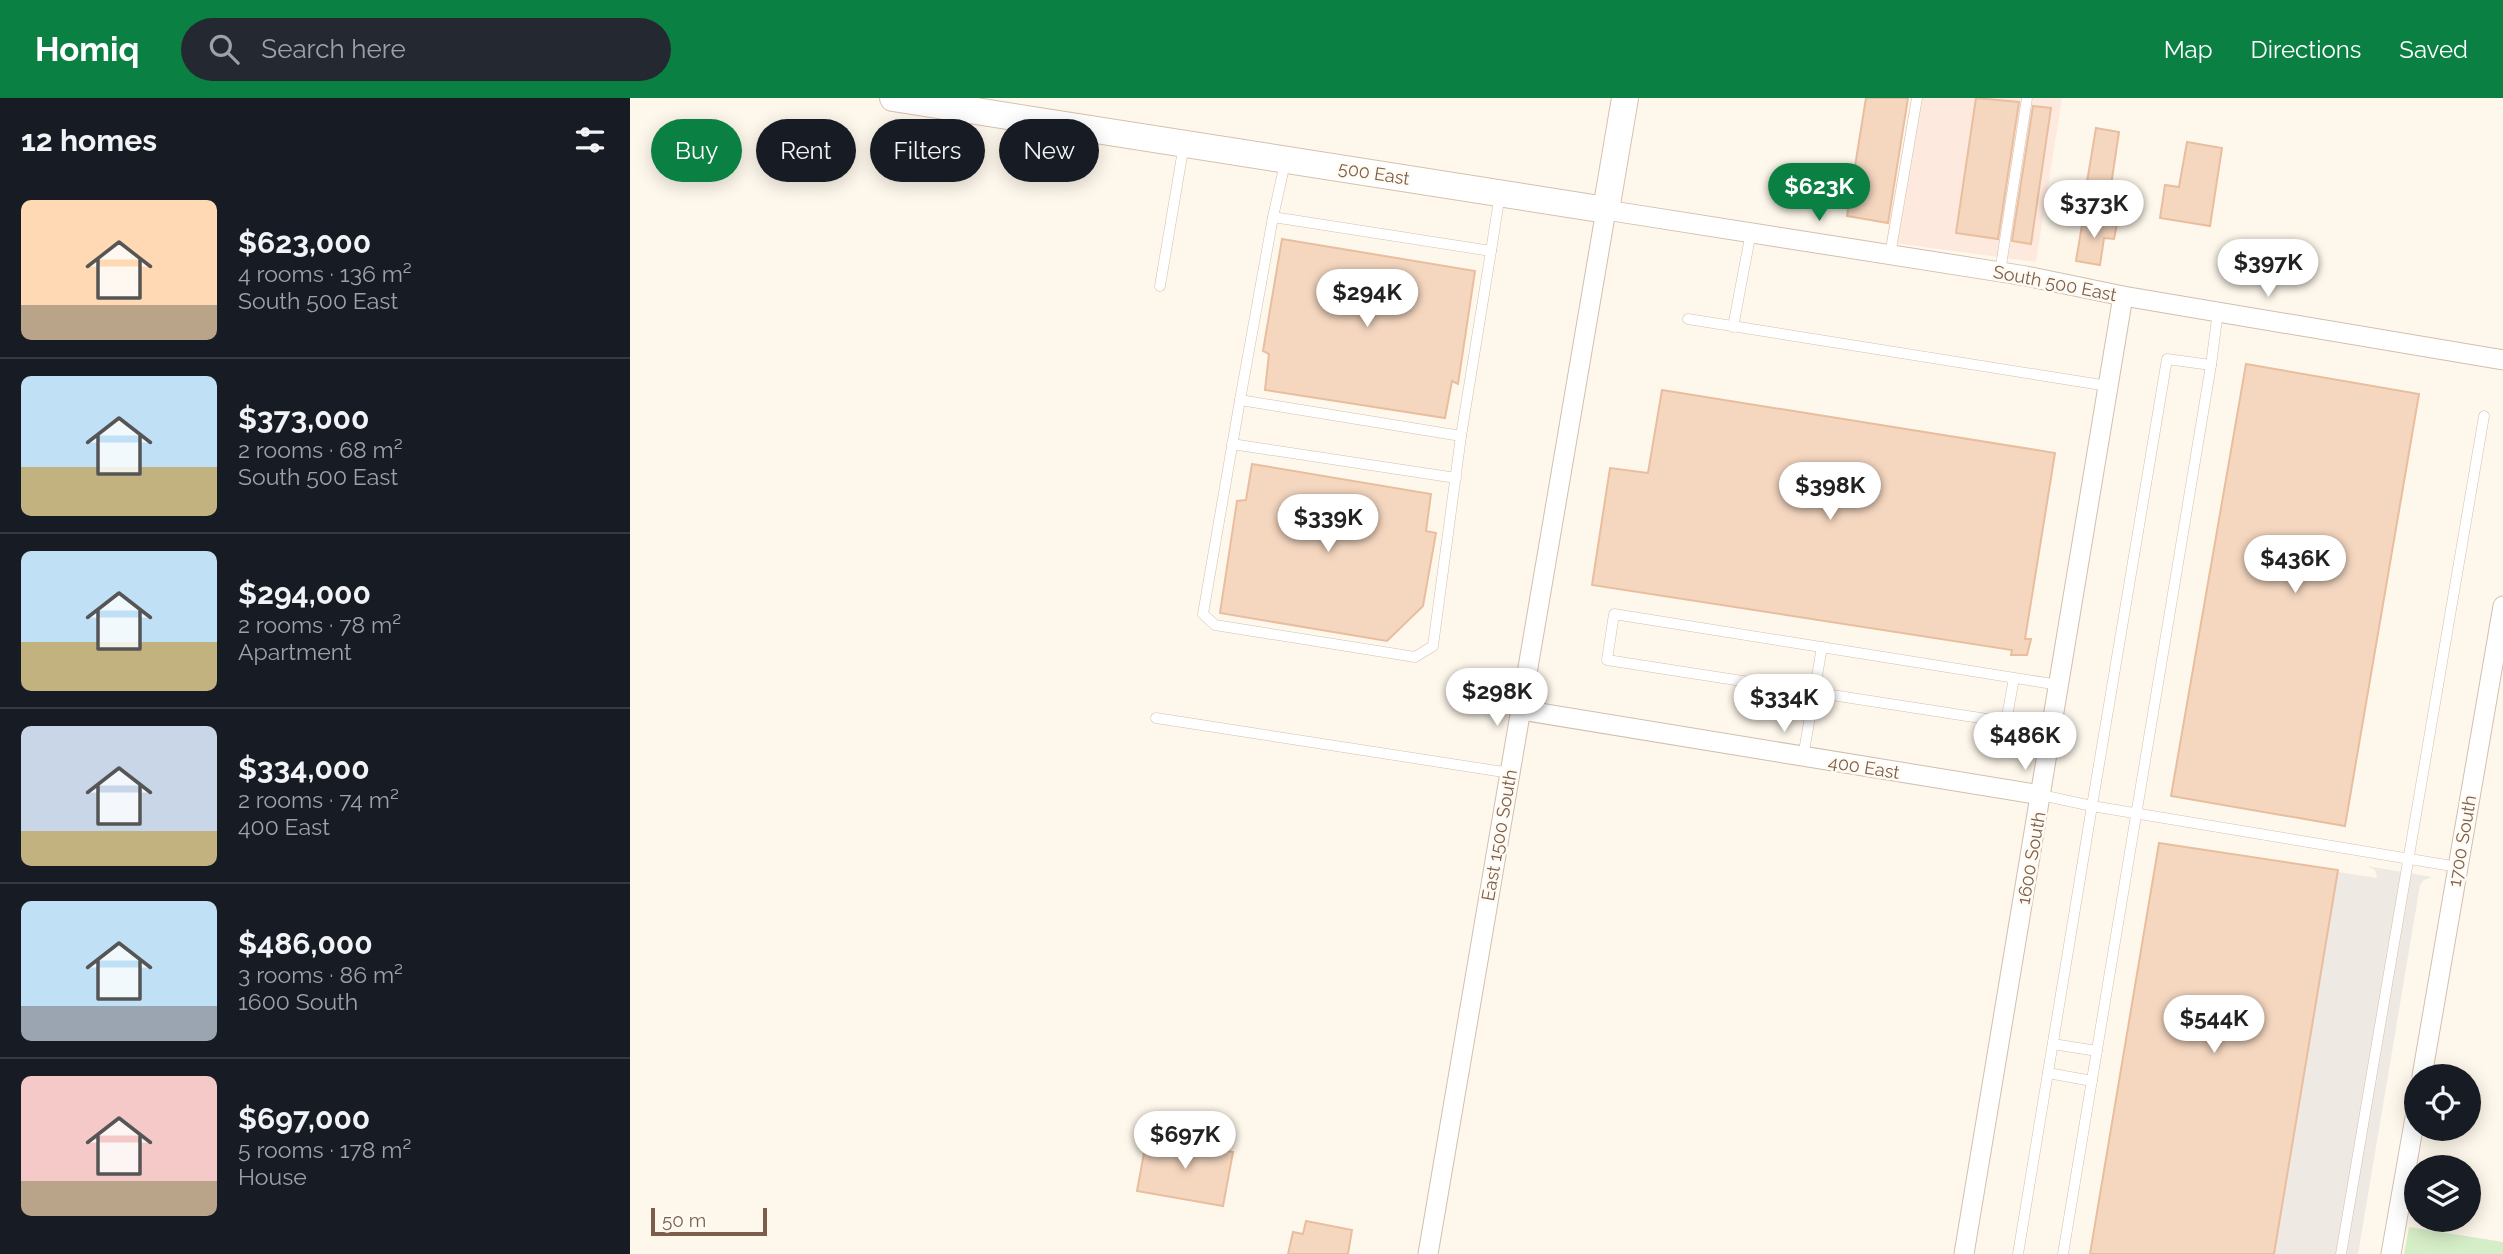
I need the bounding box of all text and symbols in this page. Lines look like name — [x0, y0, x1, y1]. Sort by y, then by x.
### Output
search box — [181, 18, 671, 81]
text: Homiq — [35, 30, 139, 69]
icon: search — [205, 30, 243, 68]
text: Search here — [261, 34, 406, 64]
text: Map — [2164, 35, 2213, 64]
text: Directions — [2251, 35, 2361, 64]
text: Saved — [2399, 35, 2468, 64]
chip: Buy — [651, 119, 742, 182]
chip: Rent — [756, 119, 856, 182]
chip: Filters — [870, 119, 985, 182]
chip: New — [999, 119, 1099, 182]
icon: filters — [571, 121, 609, 159]
text: 12 homes — [21, 123, 157, 158]
street label: 500 East — [1337, 157, 1411, 189]
pin: $623K — [1770, 164, 1868, 223]
text: $623K — [1784, 172, 1854, 199]
pin: $373K — [2045, 180, 2143, 240]
text: $373K — [2060, 189, 2128, 216]
text: $623,000 — [238, 225, 371, 260]
icon: home — [77, 228, 161, 312]
pin: $397K — [2219, 240, 2317, 299]
text: $397K — [2233, 248, 2303, 275]
text: 4 rooms · 136 m² — [238, 260, 412, 287]
street label: South 500 East — [1991, 261, 2119, 305]
pin: $294K — [1318, 270, 1416, 329]
text: $294K — [1332, 278, 1402, 305]
text: South 500 East — [238, 287, 398, 314]
text: $373,000 — [238, 401, 369, 436]
icon: home — [77, 404, 161, 488]
text: 2 rooms · 68 m² — [238, 436, 403, 463]
pin: $398K — [1781, 462, 1879, 522]
text: South 500 East — [238, 463, 398, 490]
text: $398K — [1795, 471, 1865, 498]
pin: $339K — [1279, 494, 1377, 554]
text: $339K — [1293, 503, 1363, 530]
pin: $436K — [2246, 536, 2344, 595]
text: $436K — [2260, 544, 2330, 571]
text: $294,000 — [238, 576, 371, 611]
icon: home — [77, 579, 161, 663]
text: 2 rooms · 78 m² — [238, 611, 401, 638]
text: Apartment — [238, 638, 352, 665]
pin: $298K — [1448, 668, 1546, 728]
pin: $334K — [1735, 674, 1833, 734]
text: $298K — [1462, 677, 1532, 704]
text: $334K — [1750, 683, 1818, 710]
pin: $486K — [1976, 712, 2074, 772]
text: $486K — [1990, 721, 2060, 748]
text: $334,000 — [238, 751, 370, 786]
street label: 400 East — [1827, 751, 1901, 783]
icon: home — [77, 754, 161, 838]
street label: East 1500 South — [1477, 768, 1521, 902]
text: 2 rooms · 74 m² — [238, 786, 399, 813]
street label: 1700 South — [2444, 794, 2480, 888]
street label: 1600 South — [2012, 810, 2050, 906]
text: 400 East — [238, 813, 330, 840]
text: $486,000 — [238, 926, 373, 961]
icon: home — [77, 929, 161, 1013]
text: 3 rooms · 86 m² — [238, 961, 403, 988]
text: 1600 South — [238, 988, 358, 1015]
pin: $544K — [2165, 996, 2263, 1055]
text: $544K — [2180, 1004, 2248, 1031]
map controls — [2404, 1064, 2481, 1232]
button: locate — [2404, 1064, 2481, 1141]
text: $697,000 — [238, 1101, 370, 1136]
icon: home — [77, 1104, 161, 1188]
pin: $697K — [1136, 1112, 1234, 1171]
text: $697K — [1150, 1120, 1220, 1147]
text: 5 rooms · 178 m² — [238, 1136, 411, 1163]
button: layers — [2404, 1155, 2481, 1232]
text: House — [238, 1163, 307, 1190]
scale bar — [651, 1205, 766, 1237]
text: 50 m — [662, 1209, 706, 1231]

